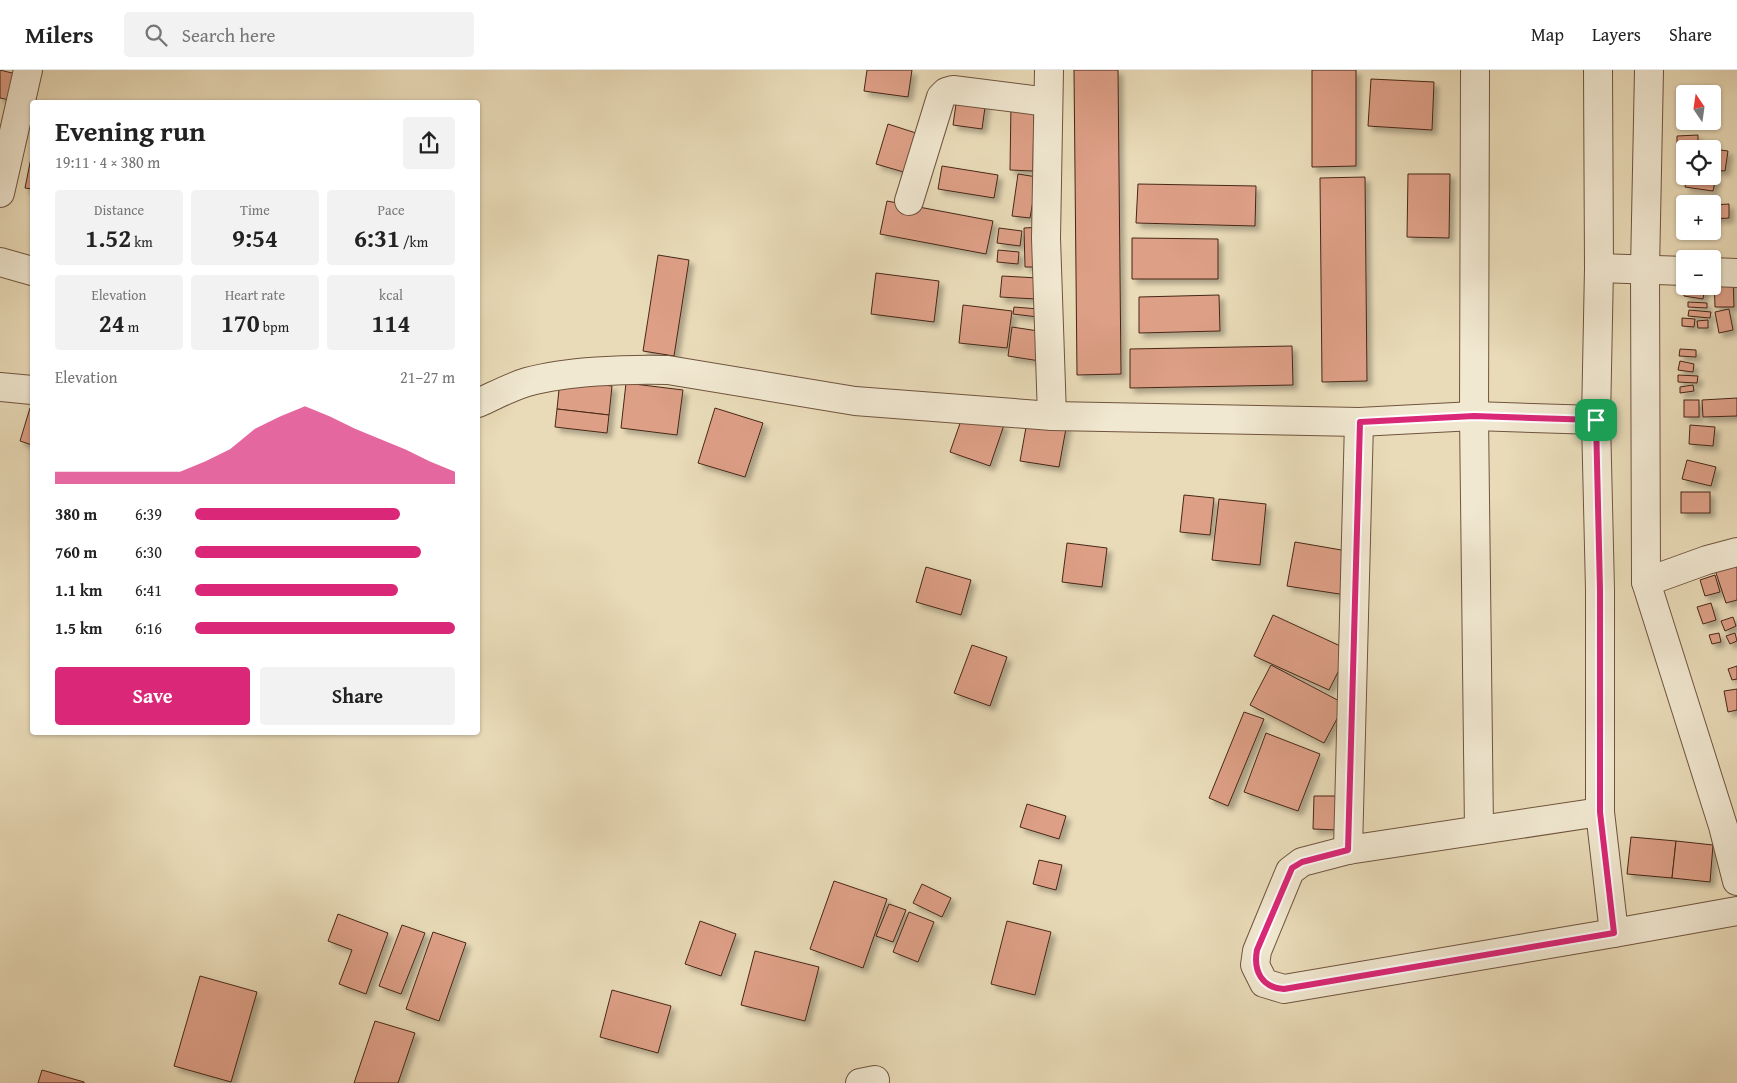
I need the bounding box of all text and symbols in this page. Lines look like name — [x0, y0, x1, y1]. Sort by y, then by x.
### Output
search box — [124, 12, 474, 57]
text: Milers — [25, 17, 94, 52]
icon: search — [142, 21, 170, 49]
text: Search here — [182, 21, 275, 49]
text: Map — [1531, 21, 1564, 48]
text: Layers — [1592, 21, 1641, 48]
text: Share — [1669, 21, 1712, 48]
north arrow — [1676, 85, 1721, 130]
map controls — [1676, 85, 1721, 295]
text: Evening run — [55, 110, 206, 151]
button: share — [403, 117, 455, 169]
button: locate — [1676, 140, 1721, 185]
text: 19:11 · 4 × 380 m — [55, 150, 160, 174]
button: + — [1676, 195, 1721, 240]
text: Distance — [94, 200, 144, 220]
text: Time — [240, 200, 270, 220]
text: Pace — [378, 200, 404, 220]
text: 1.52 — [85, 220, 131, 256]
text: 9:54 — [232, 220, 278, 256]
text: 6:31 — [354, 220, 400, 256]
text: km — [131, 232, 153, 252]
text: /km — [400, 232, 428, 252]
button: − — [1676, 250, 1721, 295]
text: Elevation — [92, 285, 146, 305]
text: Heart rate — [225, 285, 285, 305]
text: kcal — [379, 285, 403, 305]
text: 24 — [99, 305, 125, 341]
text: 170 — [221, 305, 260, 341]
text: 114 — [372, 305, 410, 341]
text: m — [125, 317, 139, 337]
text: bpm — [260, 317, 289, 337]
text: Elevation — [55, 365, 118, 389]
text: 21–27 m — [400, 365, 455, 389]
pin — [1575, 399, 1617, 441]
icon: arrive — [1582, 406, 1610, 434]
text: 380 m — [55, 502, 97, 526]
text: 6:39 — [135, 502, 162, 526]
text: 760 m — [55, 540, 97, 564]
text: 6:30 — [135, 540, 162, 564]
text: 1.1 km — [55, 578, 102, 602]
text: 6:41 — [135, 578, 162, 602]
text: 1.5 km — [55, 616, 102, 640]
text: 6:16 — [135, 616, 162, 640]
button: Save — [55, 667, 250, 725]
button: Share — [260, 667, 455, 725]

